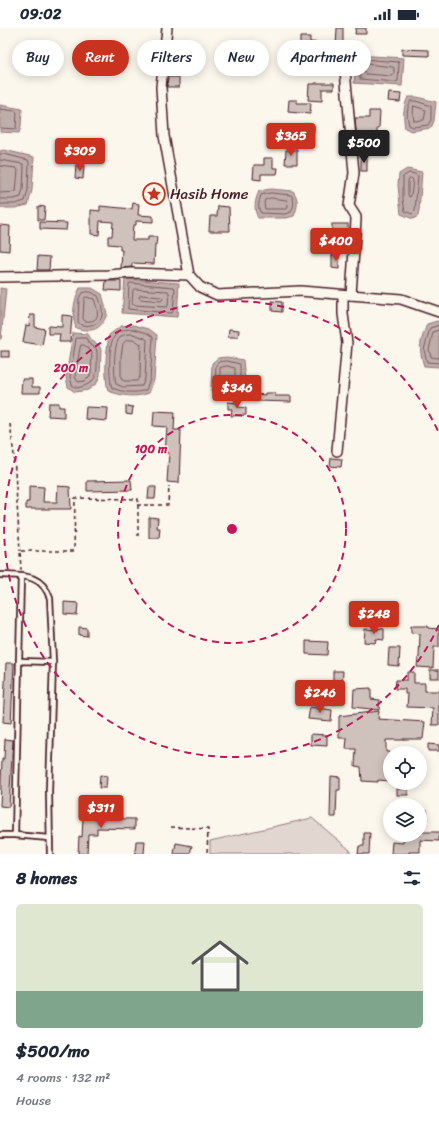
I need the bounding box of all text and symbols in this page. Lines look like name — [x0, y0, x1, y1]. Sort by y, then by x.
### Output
text: 09:02 — [20, 1, 61, 27]
chip: Buy — [12, 40, 64, 76]
chip: Rent — [72, 40, 129, 76]
chip: Filters — [137, 40, 206, 76]
chip: New — [214, 40, 269, 76]
chip: Apartment — [277, 40, 371, 76]
pin: $365 — [267, 123, 315, 157]
text: $365 — [275, 124, 307, 147]
pin: $500 — [340, 130, 388, 164]
text: $500 — [347, 131, 381, 154]
pin: $309 — [56, 138, 104, 172]
text: $309 — [64, 139, 96, 162]
place icon: Hasib Home — [141, 181, 167, 207]
place label: Hasib Home — [170, 181, 249, 207]
pin: $400 — [312, 228, 360, 262]
text: $400 — [319, 229, 353, 252]
text: 200 m — [53, 357, 89, 379]
pin: $346 — [213, 375, 261, 409]
text: $346 — [221, 376, 253, 399]
text: 100 m — [135, 438, 168, 460]
centre of rings — [225, 522, 239, 536]
pin: $248 — [350, 601, 398, 635]
text: $248 — [358, 602, 390, 625]
pin: $246 — [296, 680, 344, 714]
text: $246 — [304, 681, 336, 704]
map controls — [383, 746, 427, 842]
button: locate — [383, 746, 427, 790]
pin: $311 — [77, 795, 125, 829]
text: $311 — [87, 796, 115, 819]
button: layers — [383, 798, 427, 842]
text: 8 homes — [16, 863, 77, 893]
icon: filters — [401, 867, 423, 889]
icon: home — [184, 930, 256, 1002]
text: $500/mo — [16, 1036, 89, 1066]
text: 4 rooms · 132 m² — [16, 1066, 110, 1089]
text: House — [16, 1089, 51, 1112]

